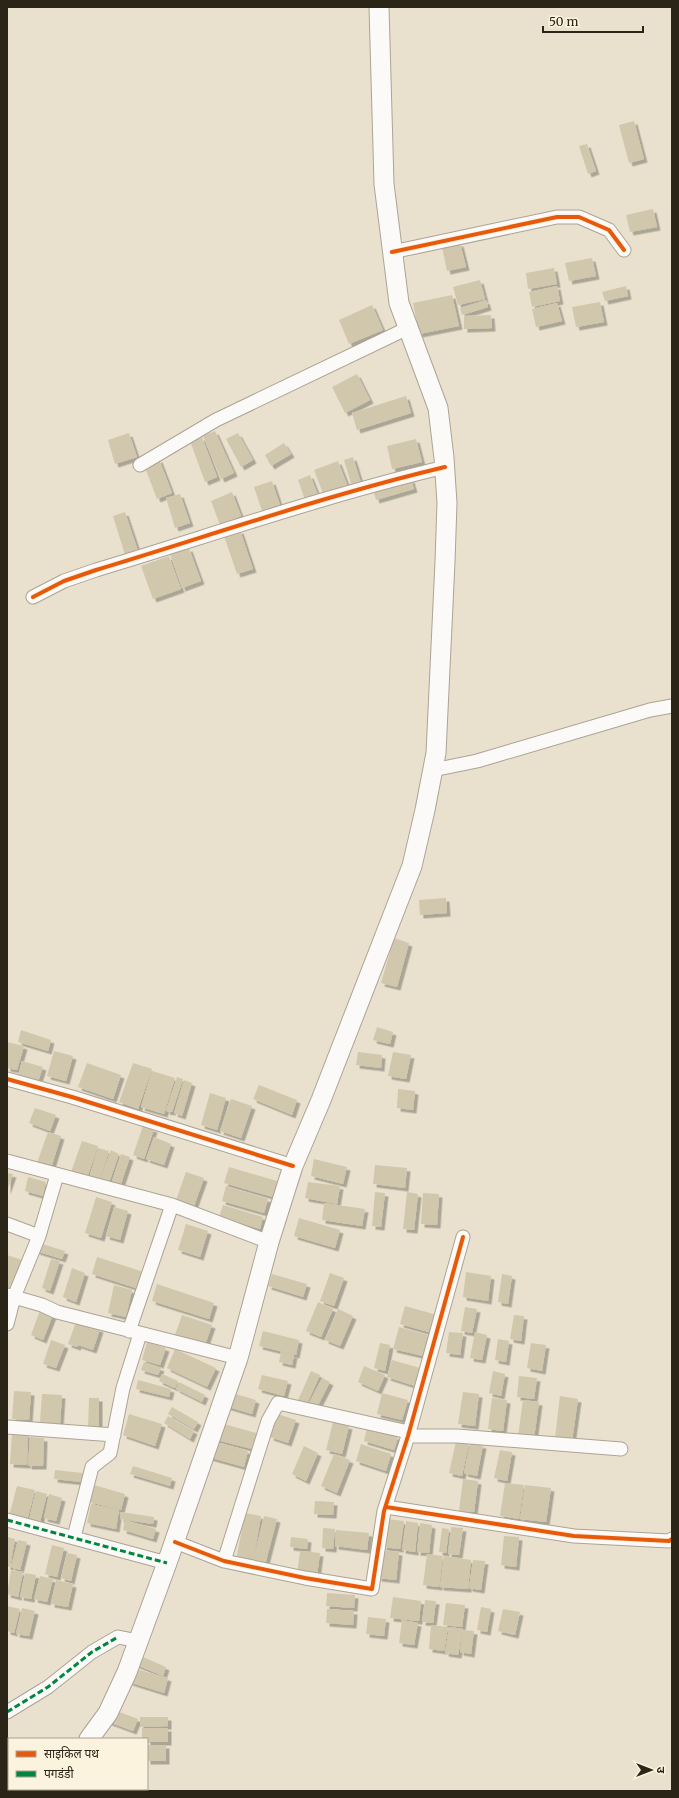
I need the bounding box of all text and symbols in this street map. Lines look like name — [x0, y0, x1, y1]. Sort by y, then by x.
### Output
scale bar — [543, 8, 643, 34]
text: 50 m — [549, 14, 578, 29]
legend — [8, 1738, 148, 1790]
text: साइकिल पथ — [44, 1746, 99, 1761]
north arrow — [631, 1750, 671, 1790]
text: पगडंडी — [44, 1766, 74, 1781]
text: उ — [654, 1767, 668, 1774]

